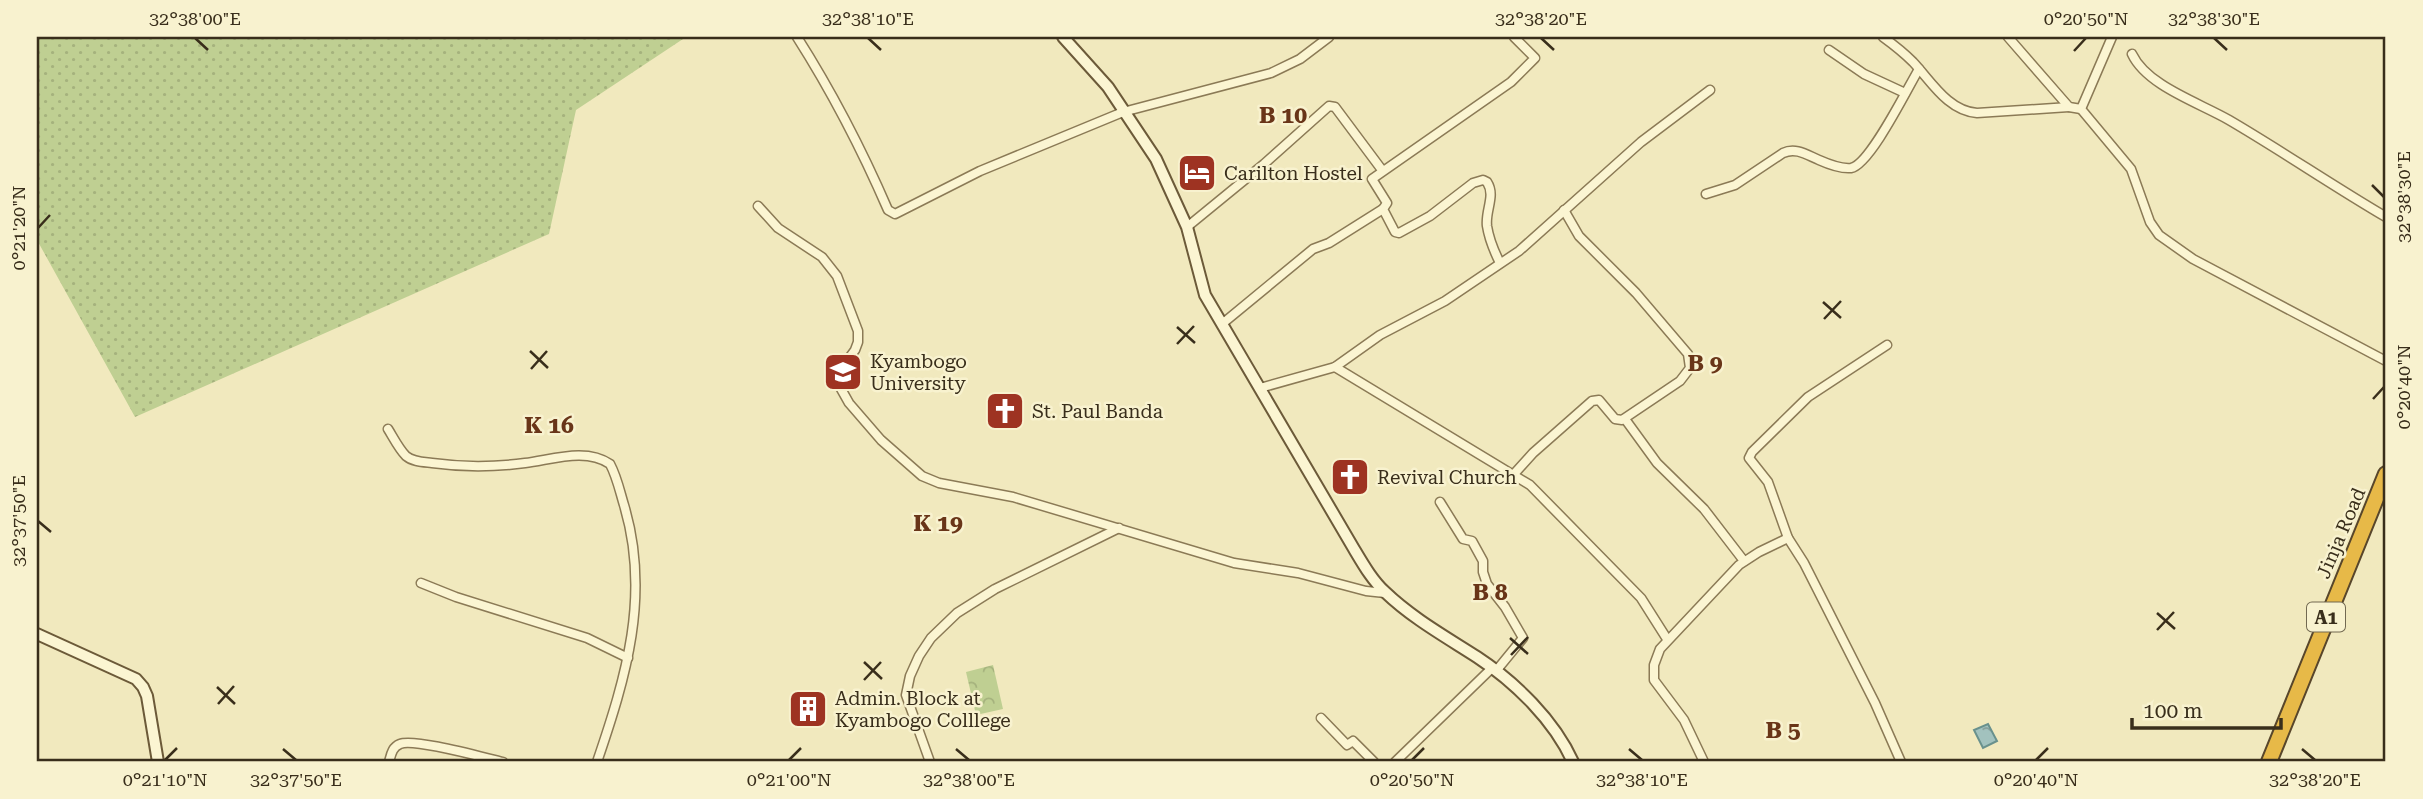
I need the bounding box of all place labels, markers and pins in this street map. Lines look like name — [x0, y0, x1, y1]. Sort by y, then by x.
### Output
hotel icon: Carilton Hostel — [1176, 152, 1218, 194]
place label: Carilton Hostel — [1224, 162, 1363, 185]
place label: Kyambogo University — [870, 350, 967, 395]
school or university icon: Kyambogo University — [822, 351, 864, 393]
church icon: St. Paul Banda — [984, 390, 1026, 432]
place label: St. Paul Banda — [1032, 400, 1164, 423]
church icon: Revival Church — [1329, 456, 1371, 498]
place label: Revival Church — [1377, 466, 1517, 489]
place label: Admin. Block at Kyambogo Colllege — [835, 687, 1011, 732]
building icon: Admin. Block at Kyambogo Colllege — [787, 688, 829, 730]

